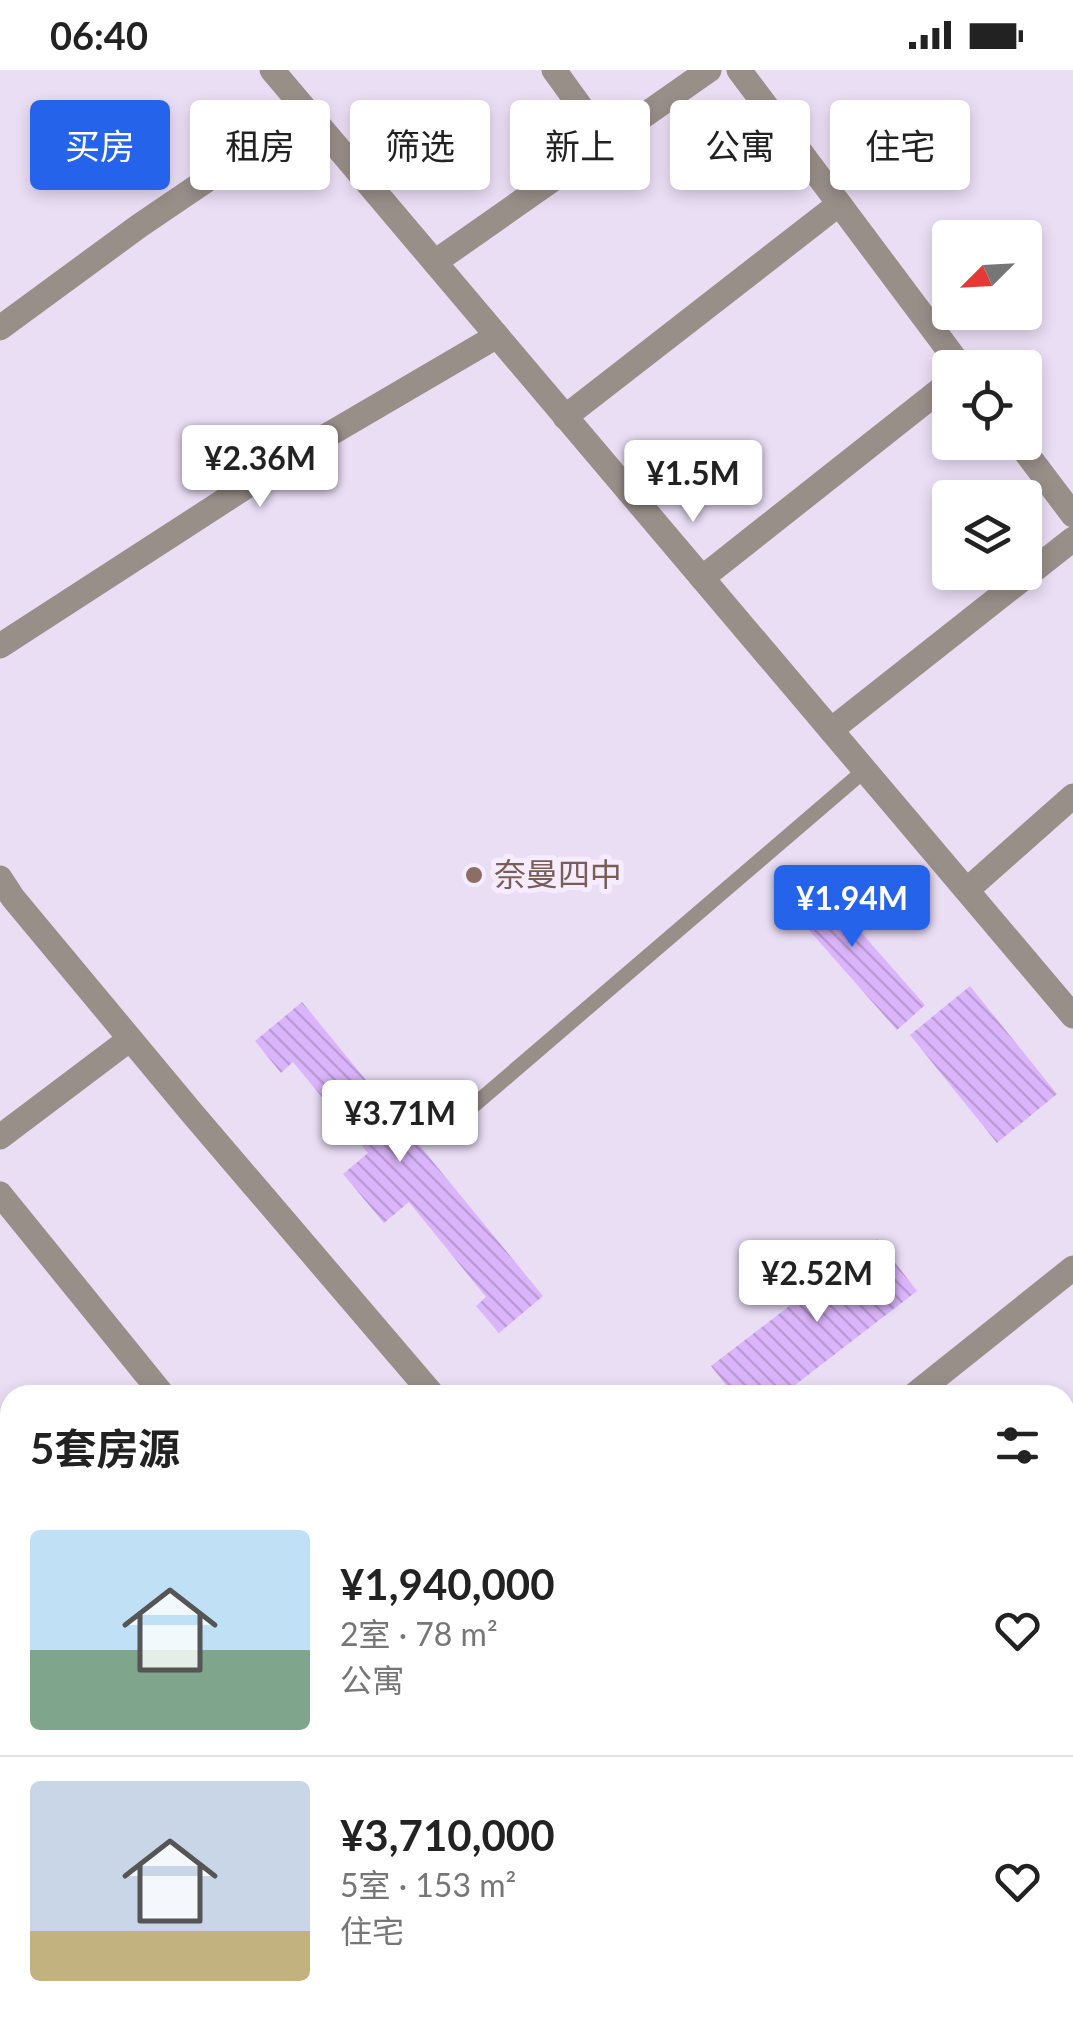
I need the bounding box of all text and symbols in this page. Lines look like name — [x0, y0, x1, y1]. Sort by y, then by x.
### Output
text: 06:40 — [50, 12, 148, 58]
chip: 买房 — [30, 100, 170, 190]
chip: 租房 — [190, 100, 330, 190]
chip: 筛选 — [350, 100, 490, 190]
chip: 新上 — [510, 100, 650, 190]
chip: 公寓 — [670, 100, 810, 190]
chip: 住宅 — [830, 100, 970, 190]
north arrow — [932, 220, 1042, 330]
map controls — [932, 220, 1042, 590]
button: locate — [932, 350, 1042, 460]
pin: ¥2.36M — [179, 425, 341, 510]
text: ¥2.36M — [204, 438, 316, 477]
pin: ¥1.5M — [623, 440, 763, 525]
text: ¥1.5M — [646, 453, 740, 492]
button: layers — [932, 480, 1042, 590]
place label: 奈曼四中 — [494, 854, 622, 893]
marker: 奈曼四中 — [463, 864, 485, 886]
pin: ¥1.94M — [771, 865, 933, 950]
text: ¥1.94M — [796, 878, 908, 917]
pin: ¥3.71M — [319, 1080, 481, 1165]
text: ¥3.71M — [344, 1093, 456, 1132]
pin: ¥2.52M — [736, 1240, 898, 1325]
text: ¥2.52M — [761, 1253, 873, 1292]
icon: filters — [990, 1418, 1045, 1473]
text: 5套房源 — [30, 1423, 180, 1473]
text: ¥1,940,000 — [340, 1559, 555, 1609]
icon: home — [110, 1570, 230, 1690]
icon: heart — [990, 1603, 1045, 1658]
text: 2室 · 78 m² — [340, 1614, 498, 1653]
text: 公寓 — [340, 1660, 404, 1699]
text: ¥3,710,000 — [340, 1810, 555, 1860]
icon: home — [110, 1821, 230, 1941]
icon: heart — [990, 1854, 1045, 1909]
text: 5室 · 153 m² — [340, 1865, 516, 1904]
text: 住宅 — [340, 1911, 404, 1950]

